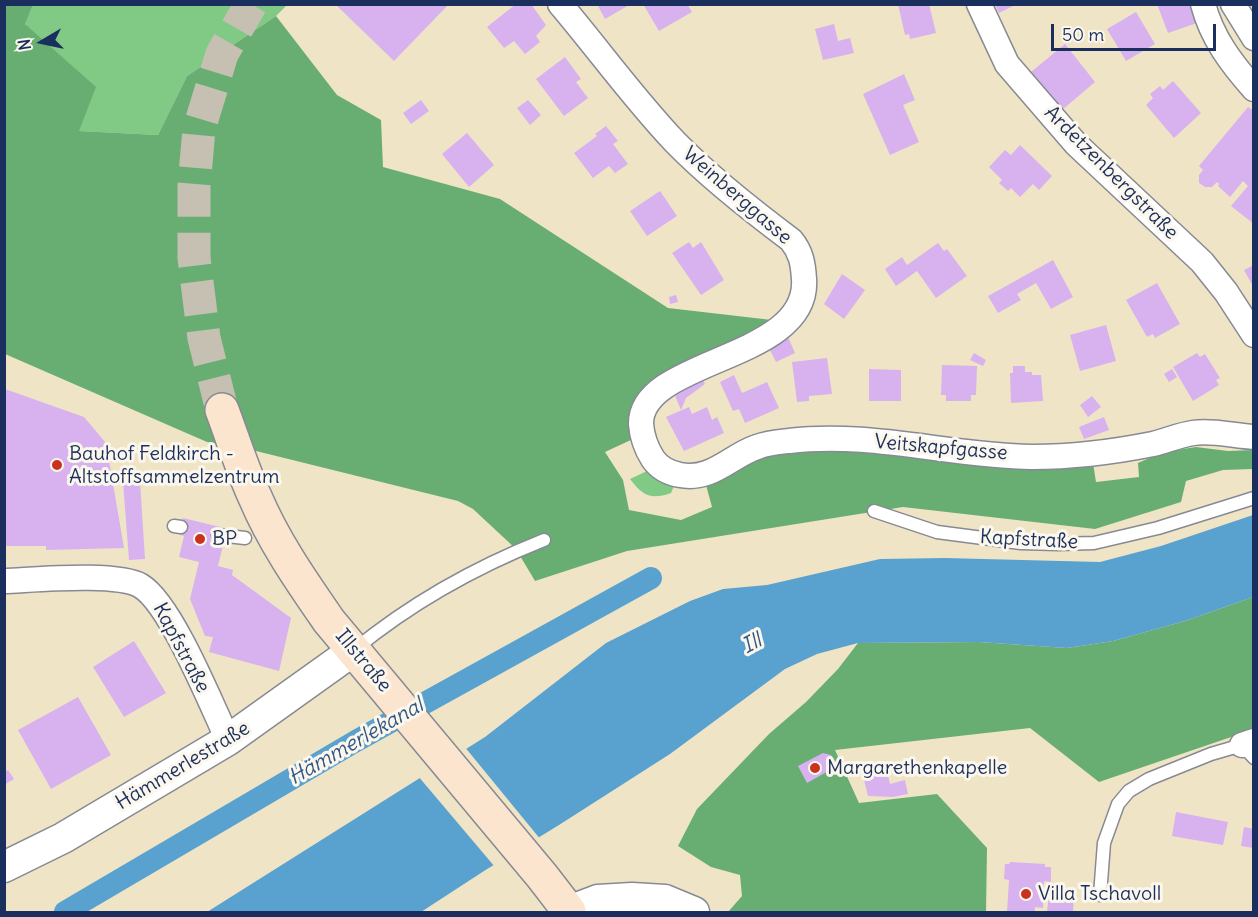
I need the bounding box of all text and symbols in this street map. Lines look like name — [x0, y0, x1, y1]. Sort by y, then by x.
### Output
north arrow — [12, 12, 72, 72]
scale bar — [1054, 12, 1219, 50]
text: 50 m — [1062, 23, 1104, 46]
text: N — [13, 38, 35, 52]
street label: Ardetzenbergstraße — [1039, 101, 1183, 245]
street label: Weinberggasse — [678, 142, 796, 250]
street label: Veitskapfgasse — [874, 430, 1008, 466]
place label: Bauhof Feldkirch - Altstoffsammelzentrum — [69, 442, 279, 489]
marker: Bauhof Feldkirch - Altstoffsammelzentrum — [50, 458, 64, 472]
street label: Kapfstraße — [979, 525, 1079, 555]
place label: BP — [212, 527, 237, 551]
marker: BP — [193, 532, 207, 546]
street label: Kapfstraße — [147, 599, 215, 697]
street label: Illstraße — [330, 625, 396, 697]
water label: Ill — [738, 629, 766, 659]
water label: Hämmerlekanal — [284, 693, 428, 791]
street label: Hämmerlestraße — [112, 717, 254, 815]
place label: Margarethenkapelle — [827, 756, 1007, 780]
marker: Margarethenkapelle — [808, 761, 822, 775]
place label: Villa Tschavoll — [1038, 882, 1161, 906]
marker: Villa Tschavoll — [1019, 887, 1033, 901]

